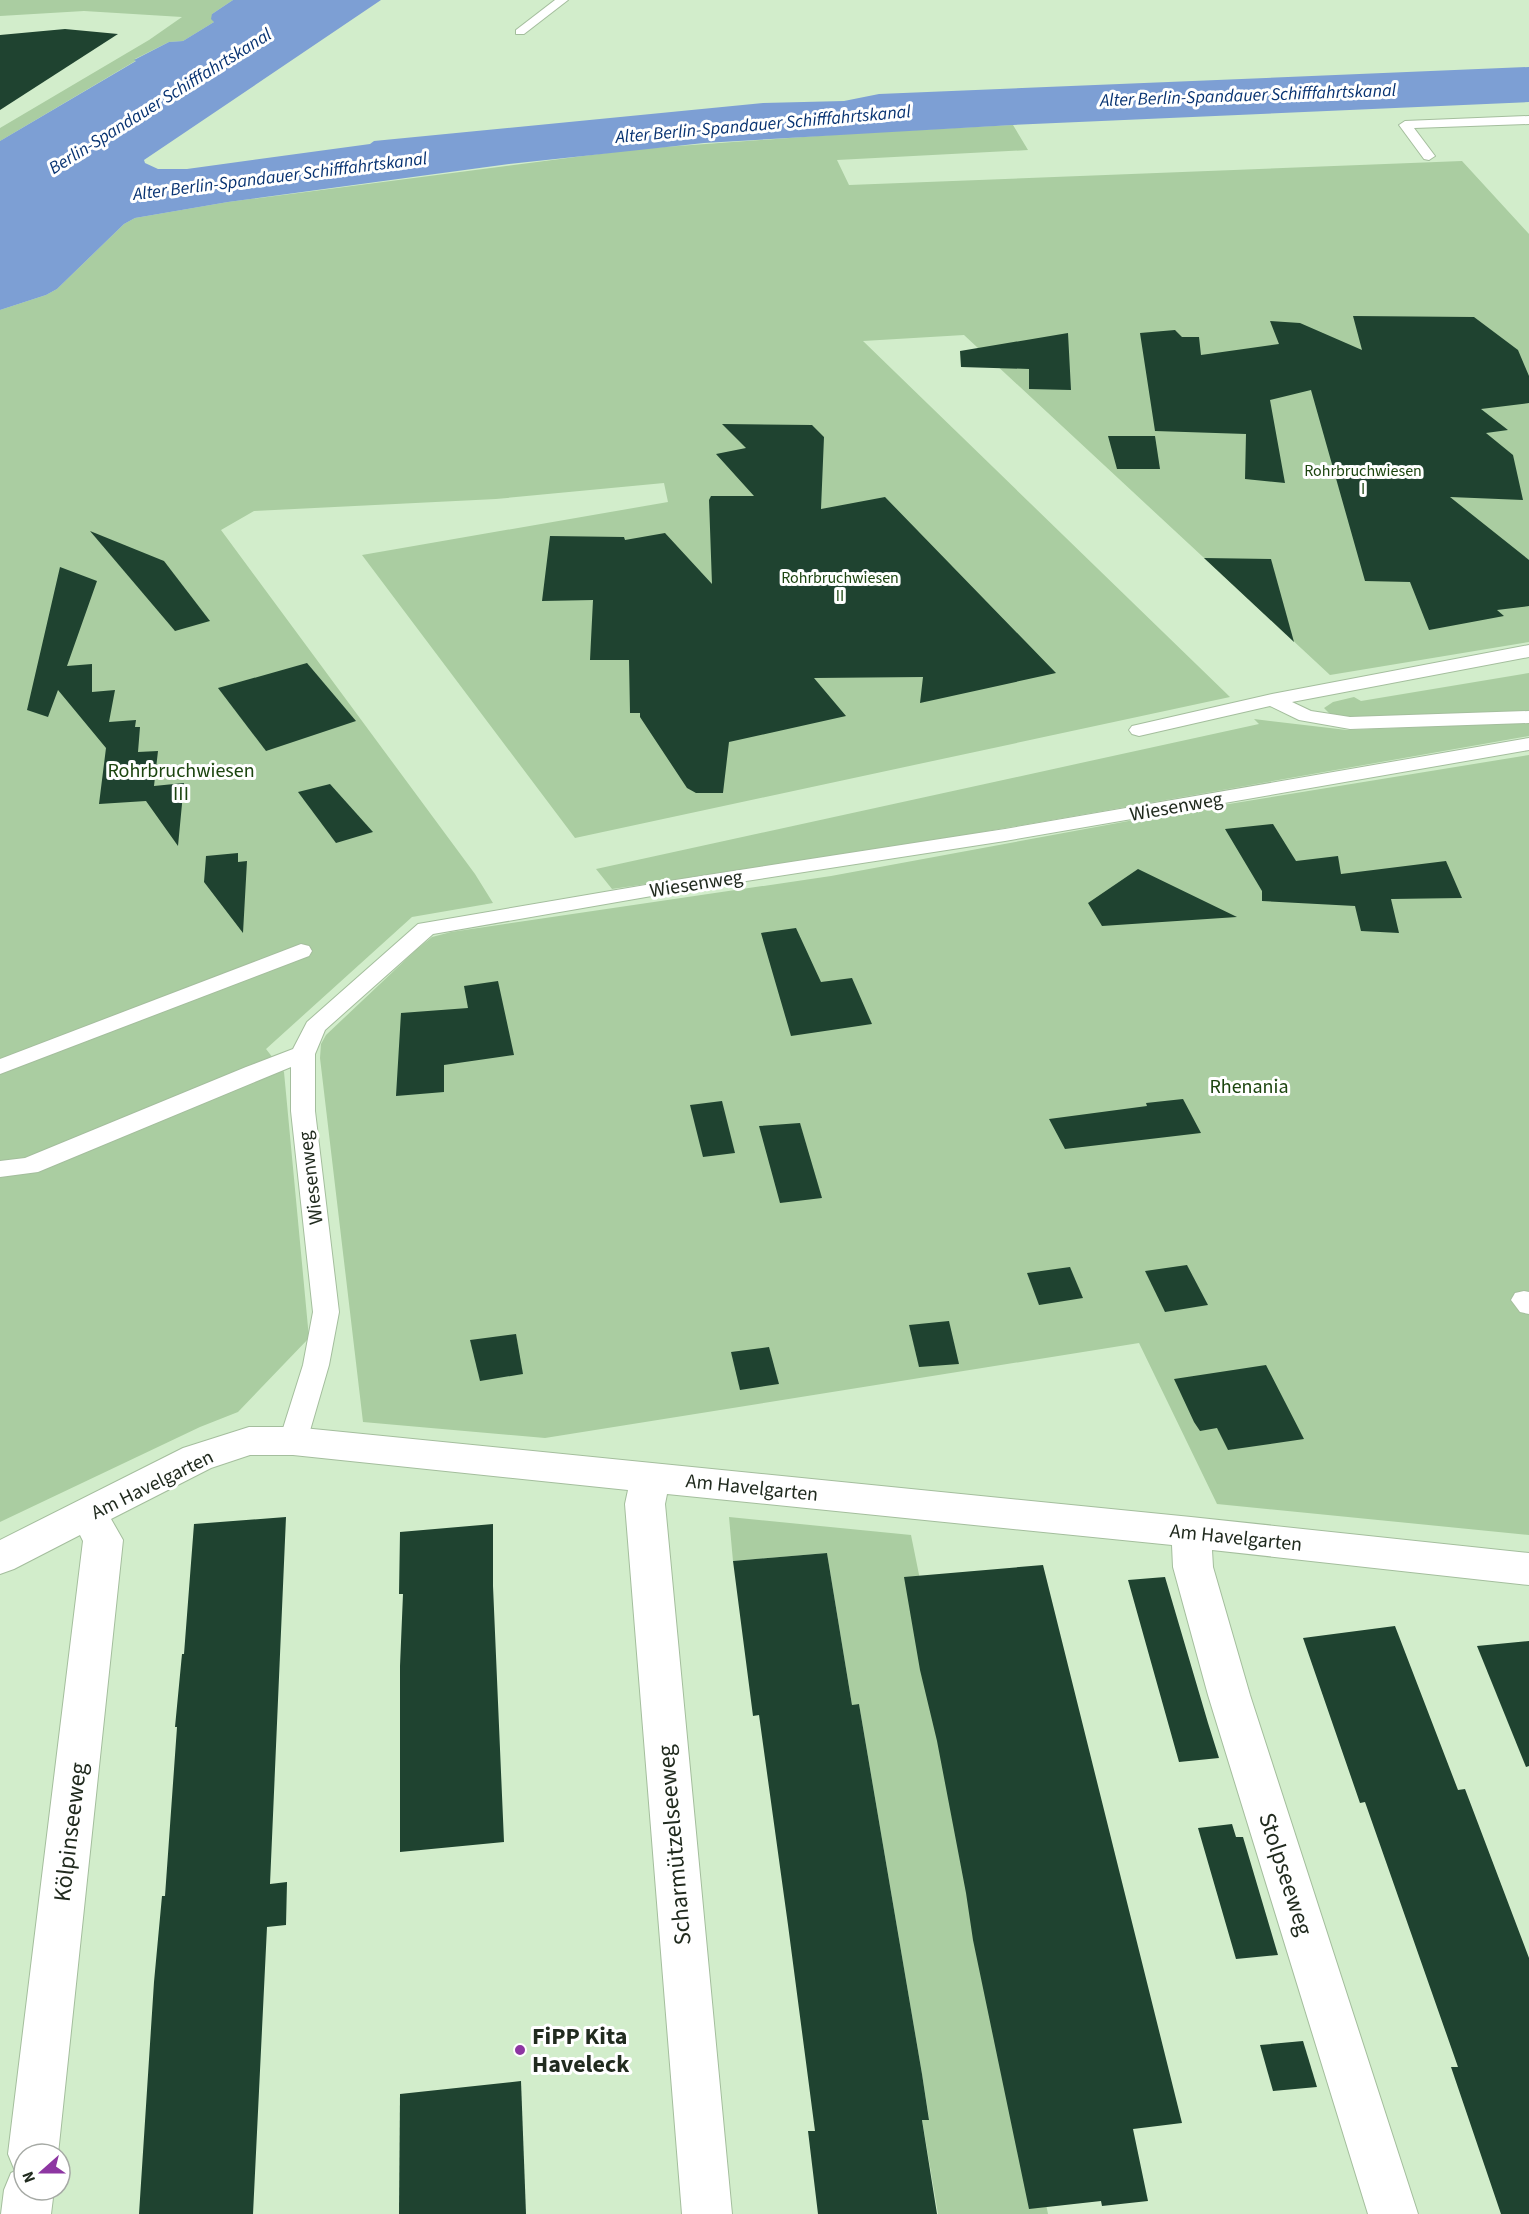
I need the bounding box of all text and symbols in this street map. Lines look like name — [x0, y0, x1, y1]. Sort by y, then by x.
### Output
water label: Berlin-Spandauer Schifffahrtskanal — [44, 22, 277, 181]
water label: Alter Berlin-Spandauer Schifffahrtskanal — [1099, 78, 1397, 113]
water label: Alter Berlin-Spandauer Schifffahrtskanal — [613, 99, 912, 150]
water label: Alter Berlin-Spandauer Schifffahrtskanal — [130, 146, 429, 207]
park label: Rohrbruchwiesen I — [1304, 460, 1422, 500]
park label: Rohrbruchwiesen II — [781, 567, 899, 607]
park label: Rohrbruchwiesen III — [107, 757, 255, 808]
street label: Wiesenweg — [1127, 785, 1225, 829]
street label: Wiesenweg — [648, 863, 745, 905]
park label: Rhenania — [1209, 1073, 1289, 1101]
street label: Wiesenweg — [291, 1130, 331, 1226]
street label: Am Havelgarten — [87, 1443, 218, 1527]
street label: Am Havelgarten — [684, 1467, 819, 1509]
street label: Am Havelgarten — [1168, 1517, 1303, 1559]
street label: Scharmützelseeweg — [648, 1743, 701, 1947]
street label: Kölpinseeweg — [45, 1760, 96, 1904]
street label: Stolpseeweg — [1249, 1808, 1322, 1940]
place label: FiPP Kita Haveleck — [532, 2019, 630, 2082]
marker: FiPP Kita Haveleck — [513, 2043, 527, 2057]
north arrow — [12, 2142, 72, 2202]
text: N — [17, 2168, 41, 2186]

